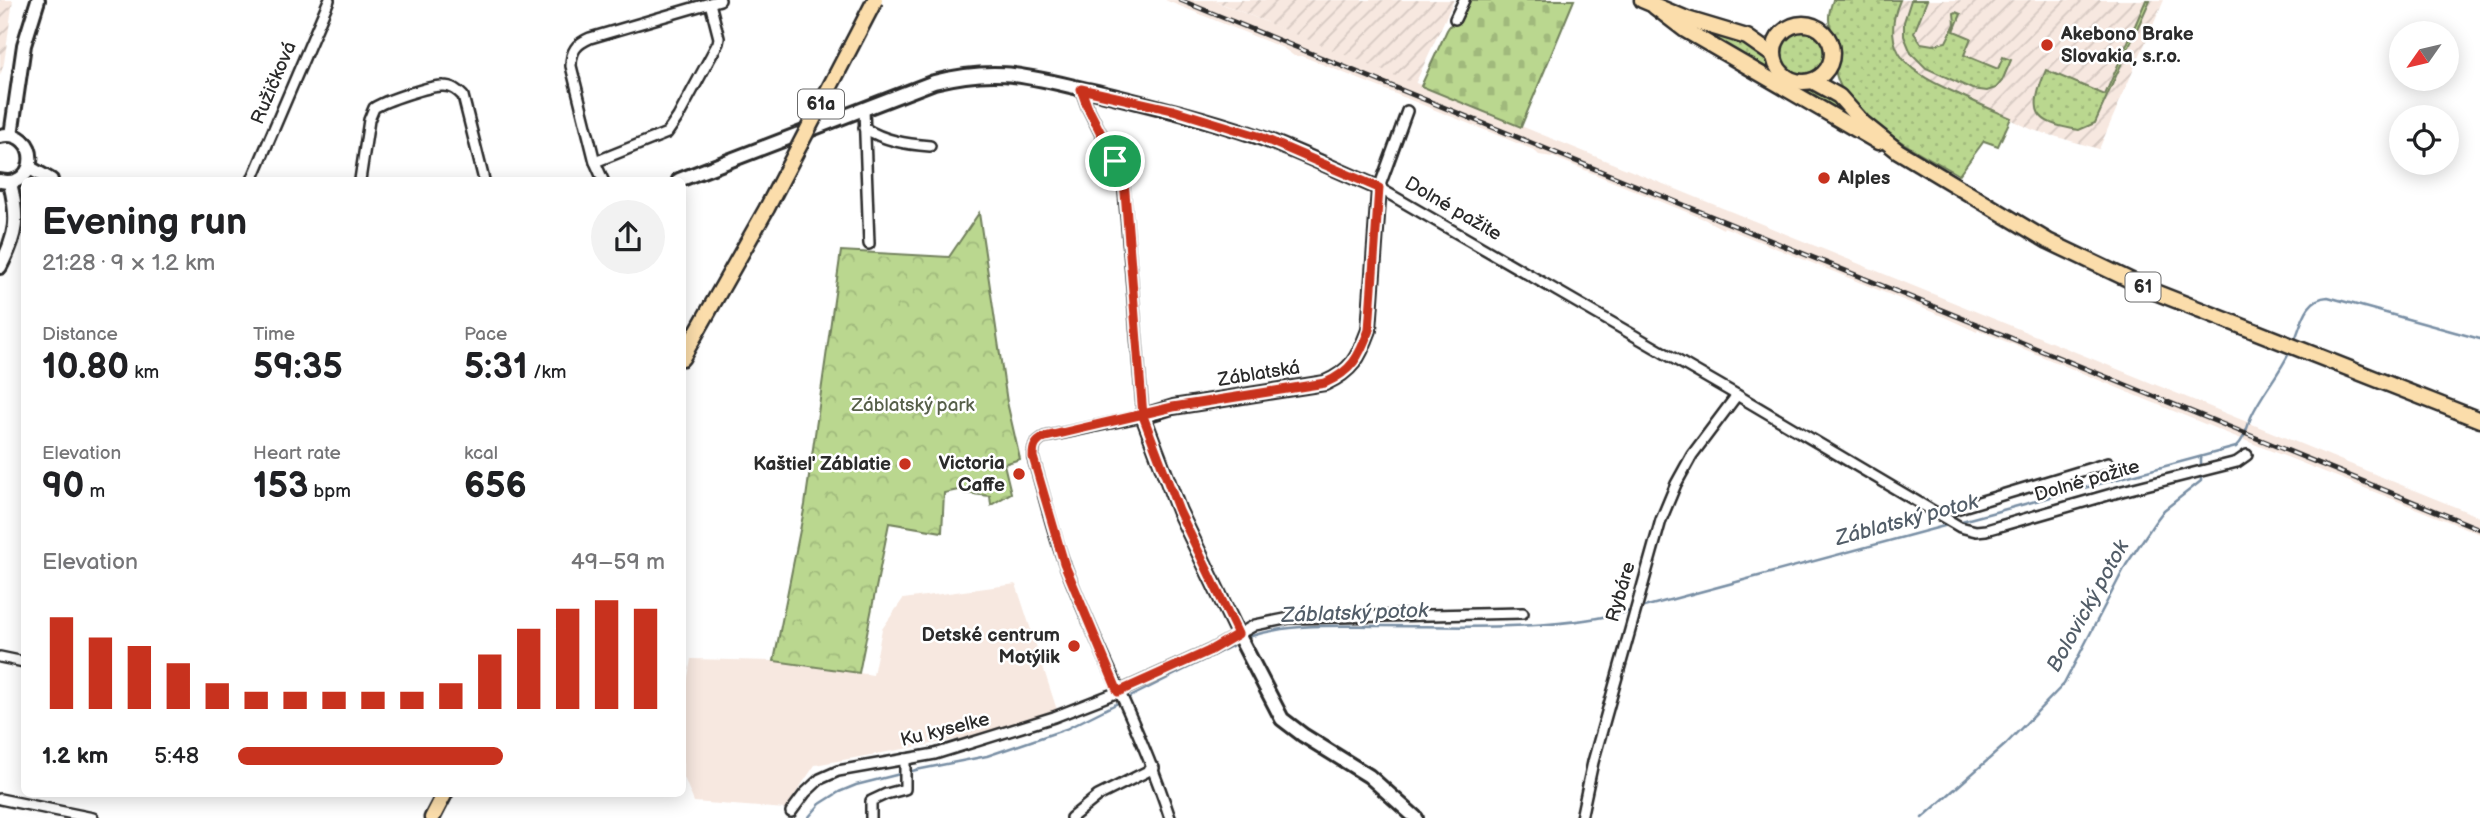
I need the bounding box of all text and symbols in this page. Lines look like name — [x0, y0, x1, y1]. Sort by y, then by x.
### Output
north arrow — [2389, 21, 2459, 91]
map controls — [2389, 21, 2459, 175]
place label: Akebono Brake Slovakia, s.r.o. — [2060, 23, 2194, 68]
marker: Akebono Brake Slovakia, s.r.o. — [2039, 37, 2055, 53]
street label: Ružičková — [246, 38, 302, 128]
road number: 61a — [798, 90, 844, 119]
button: locate — [2389, 105, 2459, 175]
pin — [1085, 131, 1145, 191]
icon: arrive — [1096, 142, 1134, 180]
place label: Alples — [1837, 167, 1890, 190]
marker: Alples — [1816, 170, 1832, 186]
street label: Dolné pažite — [1400, 172, 1506, 246]
text: Evening run — [42, 200, 247, 245]
button: share — [591, 200, 665, 274]
text: 21:28 · 9 × 1.2 km — [42, 249, 215, 277]
road number: 61 — [2126, 272, 2160, 302]
text: Distance — [42, 323, 118, 346]
text: Time — [253, 323, 295, 346]
text: Pace — [464, 323, 507, 346]
text: 10.80 — [42, 346, 129, 389]
text: 59:35 — [253, 346, 343, 389]
text: 5:31 — [464, 346, 528, 389]
street label: Záblatská — [1215, 356, 1302, 392]
text: km — [129, 361, 159, 384]
text: /km — [528, 361, 567, 384]
park label: Záblatský park — [850, 394, 975, 417]
text: Elevation — [42, 442, 121, 465]
text: Heart rate — [253, 442, 341, 465]
text: kcal — [464, 442, 498, 465]
place label: Victoria Caffe — [938, 452, 1005, 497]
place label: Kaštieľ Záblatie — [753, 453, 891, 476]
street label: Dolné pažite — [2032, 455, 2142, 507]
marker: Kaštieľ Záblatie — [897, 456, 913, 472]
text: 90 — [42, 465, 84, 508]
text: 153 — [253, 465, 308, 508]
text: 656 — [464, 465, 527, 508]
marker: Victoria Caffe — [1011, 466, 1027, 482]
text: m — [84, 480, 105, 503]
text: bpm — [308, 480, 351, 503]
water label: Záblatský potok — [1832, 489, 1982, 551]
water label: Bolovický potok — [2042, 535, 2135, 676]
text: Elevation — [42, 548, 138, 576]
text: 49–59 m — [571, 548, 665, 576]
street label: Rybáre — [1601, 559, 1641, 625]
water label: Záblatský potok — [1280, 598, 1429, 628]
place label: Detské centrum Motýlik — [921, 624, 1060, 669]
marker: Detské centrum Motýlik — [1066, 638, 1082, 654]
street label: Ku kyselke — [898, 708, 992, 752]
text: 1.2 km — [42, 742, 108, 770]
text: 5:48 — [154, 742, 199, 770]

